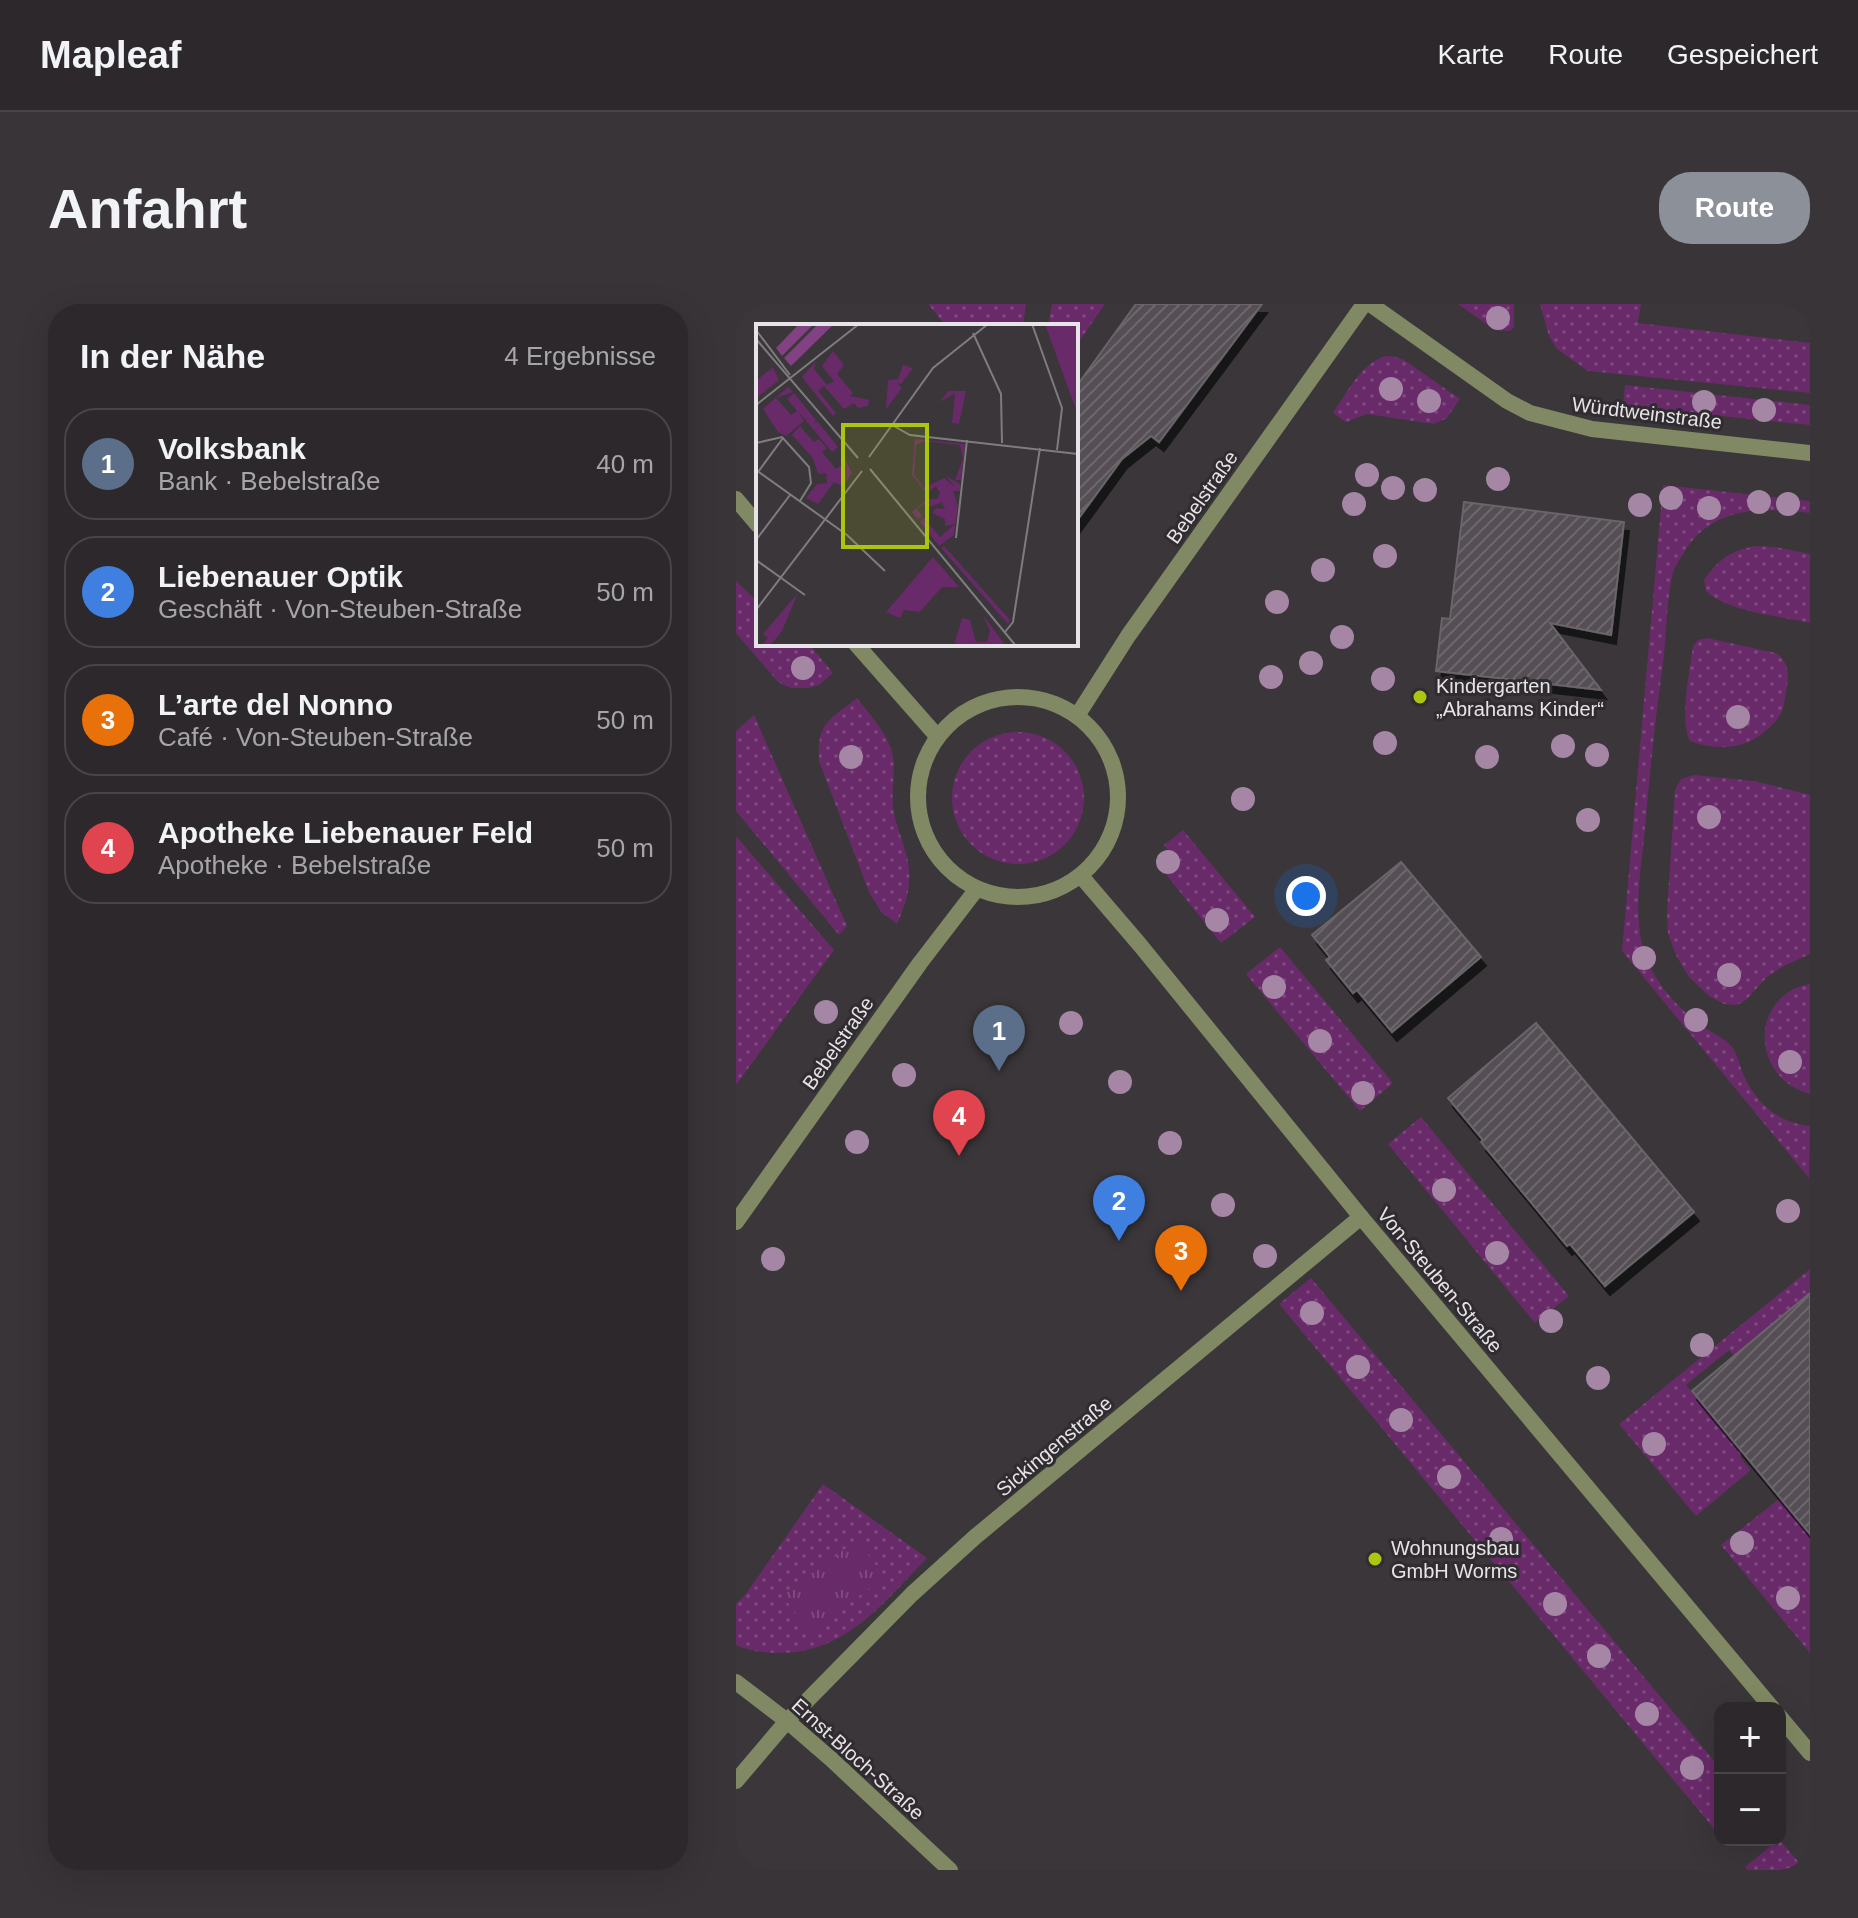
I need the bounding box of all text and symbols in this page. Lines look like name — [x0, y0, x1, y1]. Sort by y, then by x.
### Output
text: Mapleaf — [40, 34, 181, 76]
text: Karte — [1437, 39, 1504, 70]
text: Route — [1548, 39, 1623, 70]
text: Gespeichert — [1667, 39, 1818, 70]
button: Route — [1659, 172, 1810, 244]
text: Anfahrt — [48, 177, 247, 240]
inset map — [756, 324, 1078, 646]
text: In der Nähe — [80, 337, 265, 375]
text: 4 Ergebnisse — [504, 341, 656, 371]
street label: Würdtweinstraße — [1571, 393, 1723, 433]
text: Volksbank — [158, 432, 306, 465]
street label: Bebelstraße — [1162, 447, 1242, 547]
text: 1 — [101, 449, 115, 479]
text: 40 m — [596, 449, 654, 479]
text: Bank · Bebelstraße — [158, 466, 381, 496]
text: Liebenauer Optik — [158, 560, 403, 593]
text: 2 — [101, 577, 115, 607]
text: 50 m — [596, 577, 654, 607]
text: Geschäft · Von-Steuben-Straße — [158, 594, 522, 624]
place label: Kindergarten „Abrahams Kinder“ — [1436, 675, 1604, 720]
text: L’arte del Nonno — [158, 688, 393, 721]
marker: Kindergarten „Abrahams Kinder“ — [1411, 688, 1429, 706]
text: 3 — [101, 705, 115, 735]
text: 50 m — [596, 705, 654, 735]
text: Café · Von-Steuben-Straße — [158, 722, 473, 752]
text: Apotheke Liebenauer Feld — [158, 816, 533, 849]
text: 4 — [101, 833, 115, 863]
text: 50 m — [596, 833, 654, 863]
text: Apotheke · Bebelstraße — [158, 850, 431, 880]
your location — [1286, 876, 1326, 916]
street label: Bebelstraße — [798, 993, 878, 1093]
pin: 1 — [973, 1005, 1025, 1071]
pin: 4 — [933, 1090, 985, 1156]
pin: 2 — [1093, 1175, 1145, 1241]
street label: Von-Steuben-Straße — [1373, 1203, 1507, 1357]
pin: 3 — [1155, 1225, 1207, 1291]
street label: Sickingenstraße — [992, 1391, 1116, 1501]
place label: Wohnungsbau GmbH Worms — [1391, 1537, 1520, 1582]
marker: Wohnungsbau GmbH Worms — [1366, 1550, 1384, 1568]
street label: Ernst-Bloch-Straße — [787, 1694, 929, 1824]
map controls — [1714, 1702, 1786, 1846]
button: + — [1714, 1702, 1786, 1774]
button: − — [1714, 1774, 1786, 1846]

